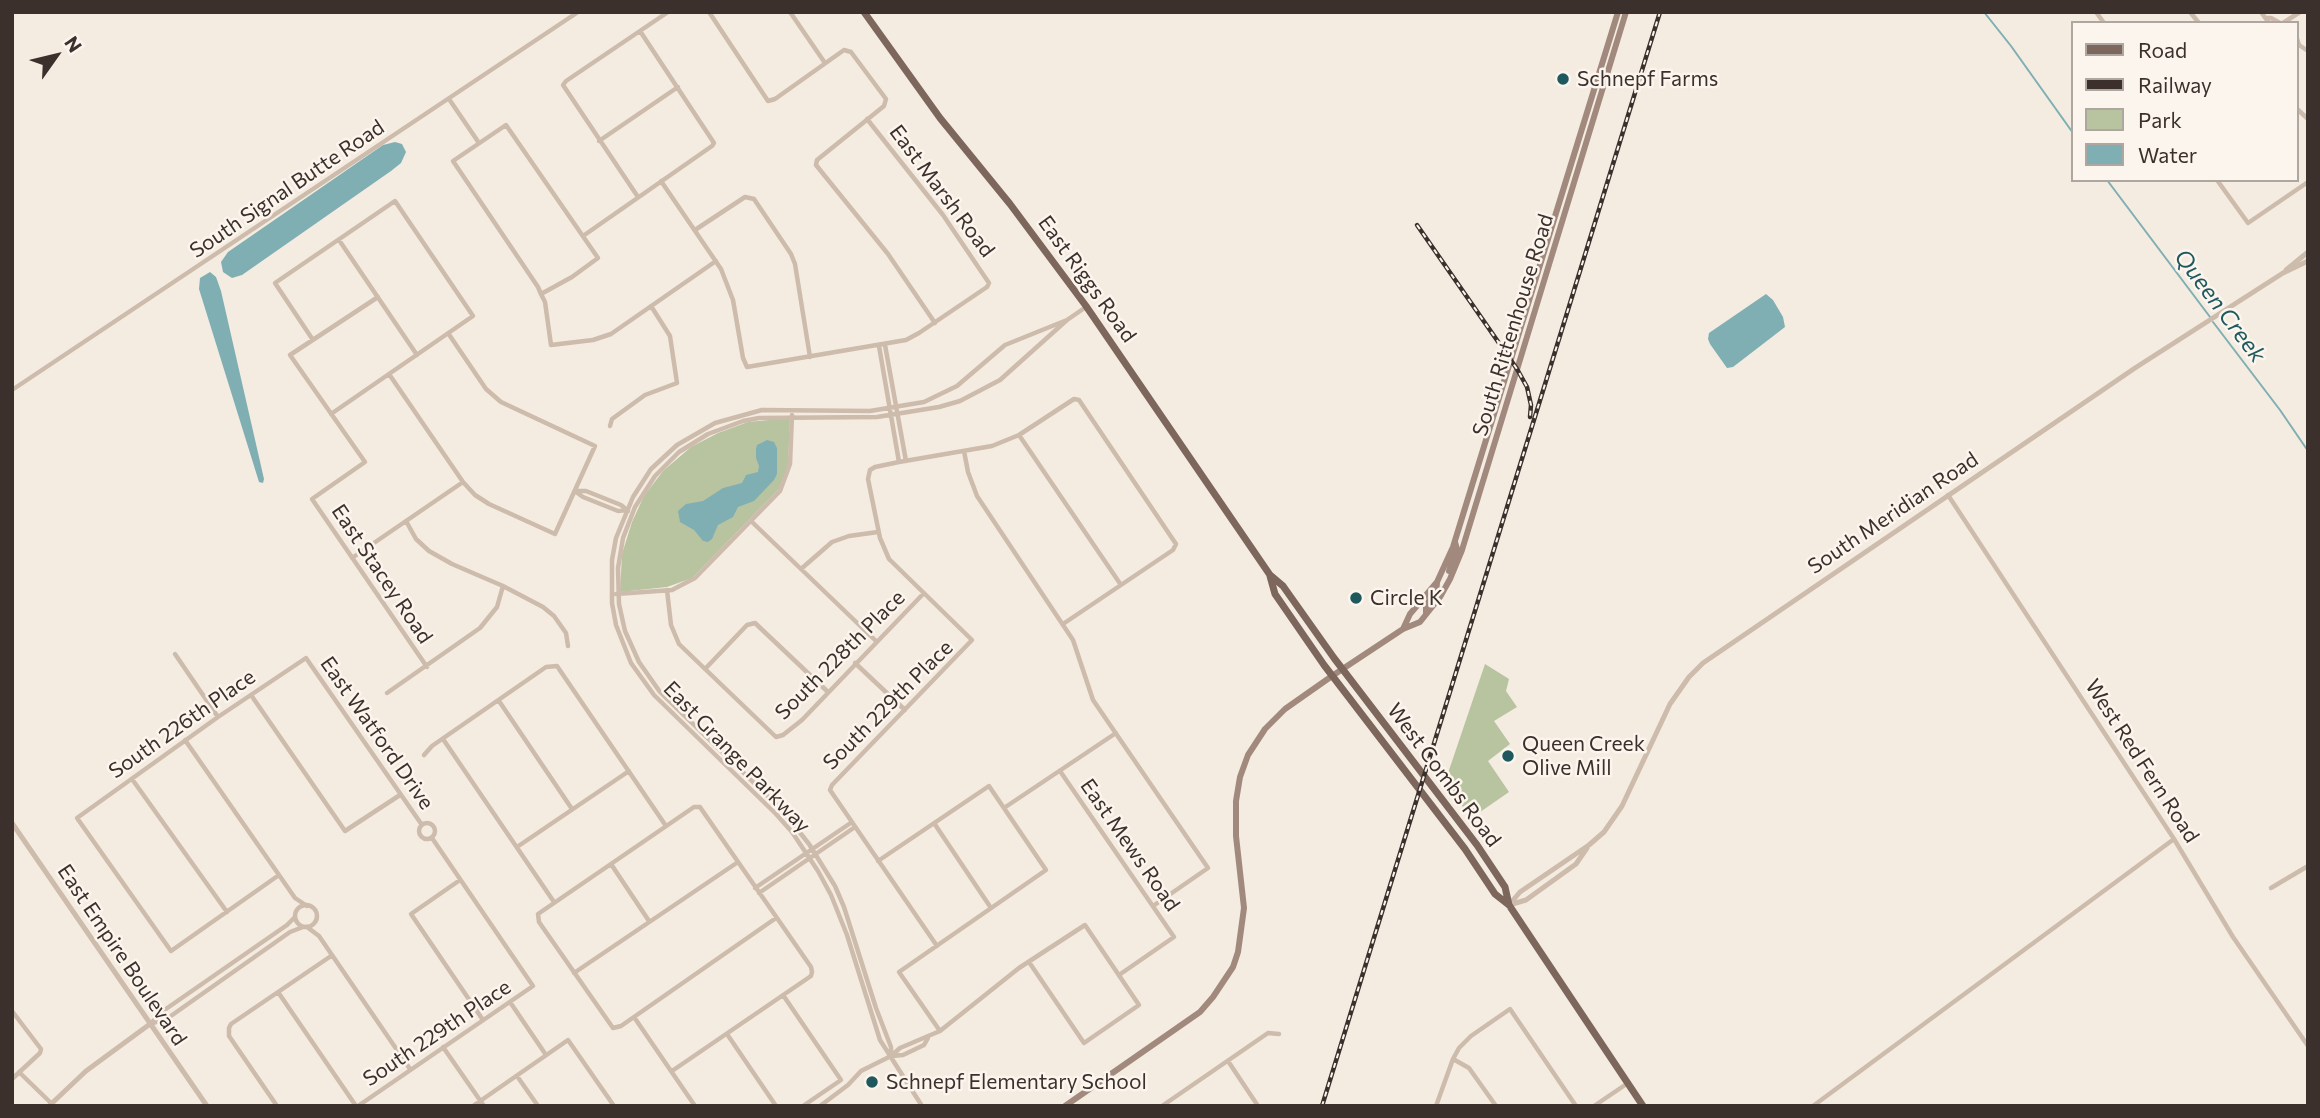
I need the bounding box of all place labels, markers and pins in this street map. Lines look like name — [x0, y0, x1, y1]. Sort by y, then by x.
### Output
place label: Schnepf Farms — [1577, 66, 1718, 92]
marker: Schnepf Farms — [1555, 71, 1571, 87]
place label: Circle K — [1370, 585, 1443, 611]
marker: Circle K — [1348, 590, 1364, 606]
place label: Queen Creek Olive Mill — [1522, 731, 1645, 781]
marker: Queen Creek Olive Mill — [1500, 748, 1516, 764]
place label: Schnepf Elementary School — [886, 1069, 1147, 1095]
marker: Schnepf Elementary School — [864, 1074, 880, 1090]

